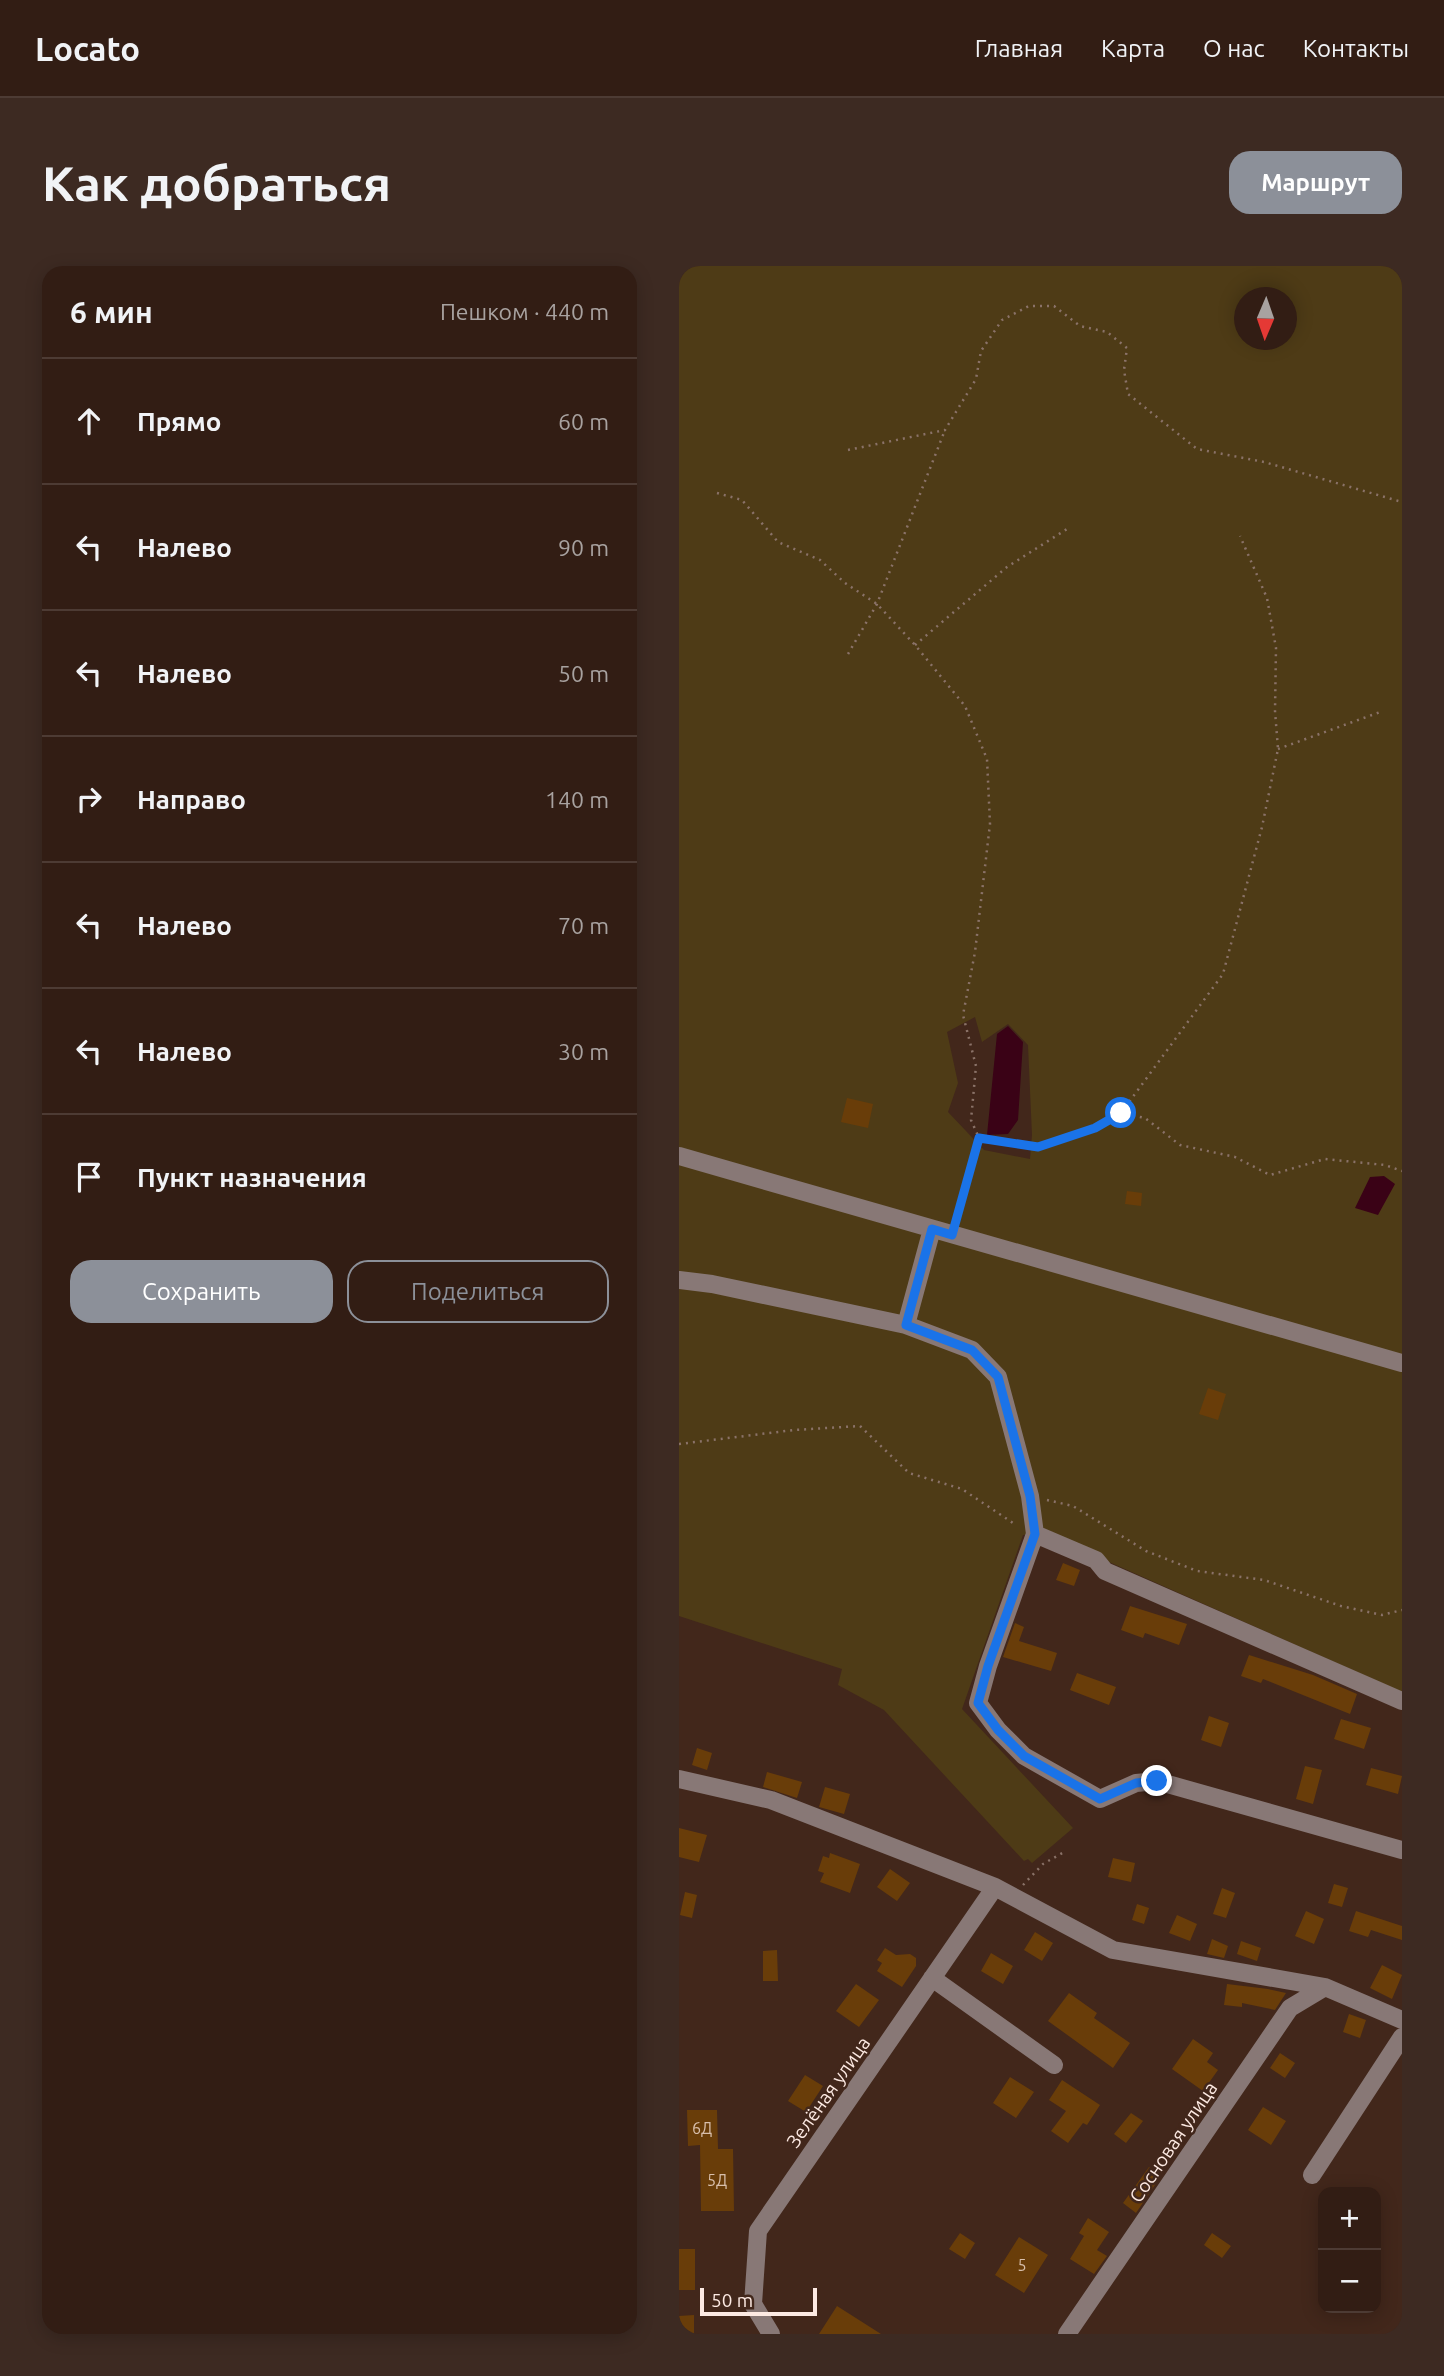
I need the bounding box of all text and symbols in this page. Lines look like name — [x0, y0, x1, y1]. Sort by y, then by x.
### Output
text: Locato — [35, 30, 140, 67]
text: Главная — [975, 35, 1063, 62]
text: Карта — [1101, 35, 1165, 62]
text: О нас — [1203, 35, 1265, 62]
text: Контакты — [1303, 35, 1409, 62]
button: Маршрут — [1229, 151, 1402, 214]
text: Как добраться — [42, 155, 391, 210]
north arrow — [1234, 287, 1297, 350]
text: 6 мин — [70, 295, 153, 329]
text: Пешком · 440 m — [440, 299, 609, 324]
icon: ahead — [70, 402, 108, 440]
text: Прямо — [137, 407, 221, 436]
text: 60 m — [558, 409, 609, 434]
icon: left — [70, 528, 108, 566]
text: Налево — [137, 533, 232, 562]
text: 90 m — [558, 535, 609, 560]
icon: left — [70, 654, 108, 692]
text: Налево — [137, 659, 232, 688]
text: 50 m — [558, 661, 609, 686]
icon: right — [70, 780, 108, 818]
text: Направо — [137, 785, 246, 814]
text: 140 m — [545, 787, 609, 812]
icon: left — [70, 906, 108, 944]
text: Налево — [137, 911, 232, 940]
text: 70 m — [558, 913, 609, 938]
icon: left — [70, 1032, 108, 1070]
text: Налево — [137, 1037, 232, 1066]
text: 30 m — [558, 1039, 609, 1064]
route start — [1105, 1097, 1136, 1128]
icon: arrive — [70, 1158, 108, 1196]
text: Пункт назначения — [137, 1163, 367, 1192]
button: Сохранить — [70, 1260, 333, 1323]
button: Поделиться — [347, 1260, 609, 1323]
route end — [1141, 1765, 1172, 1796]
street label: Зелёная улица — [782, 2032, 874, 2152]
street label: Сосновая улица — [1125, 2078, 1221, 2206]
house number: 6Д — [692, 2119, 712, 2137]
house number: 5Д — [707, 2171, 727, 2189]
map controls — [1318, 2187, 1381, 2313]
button: + — [1318, 2187, 1381, 2250]
button: − — [1318, 2250, 1381, 2313]
house number: 5 — [1017, 2256, 1027, 2274]
scale bar — [700, 2285, 817, 2317]
text: 50 m — [711, 2289, 753, 2311]

